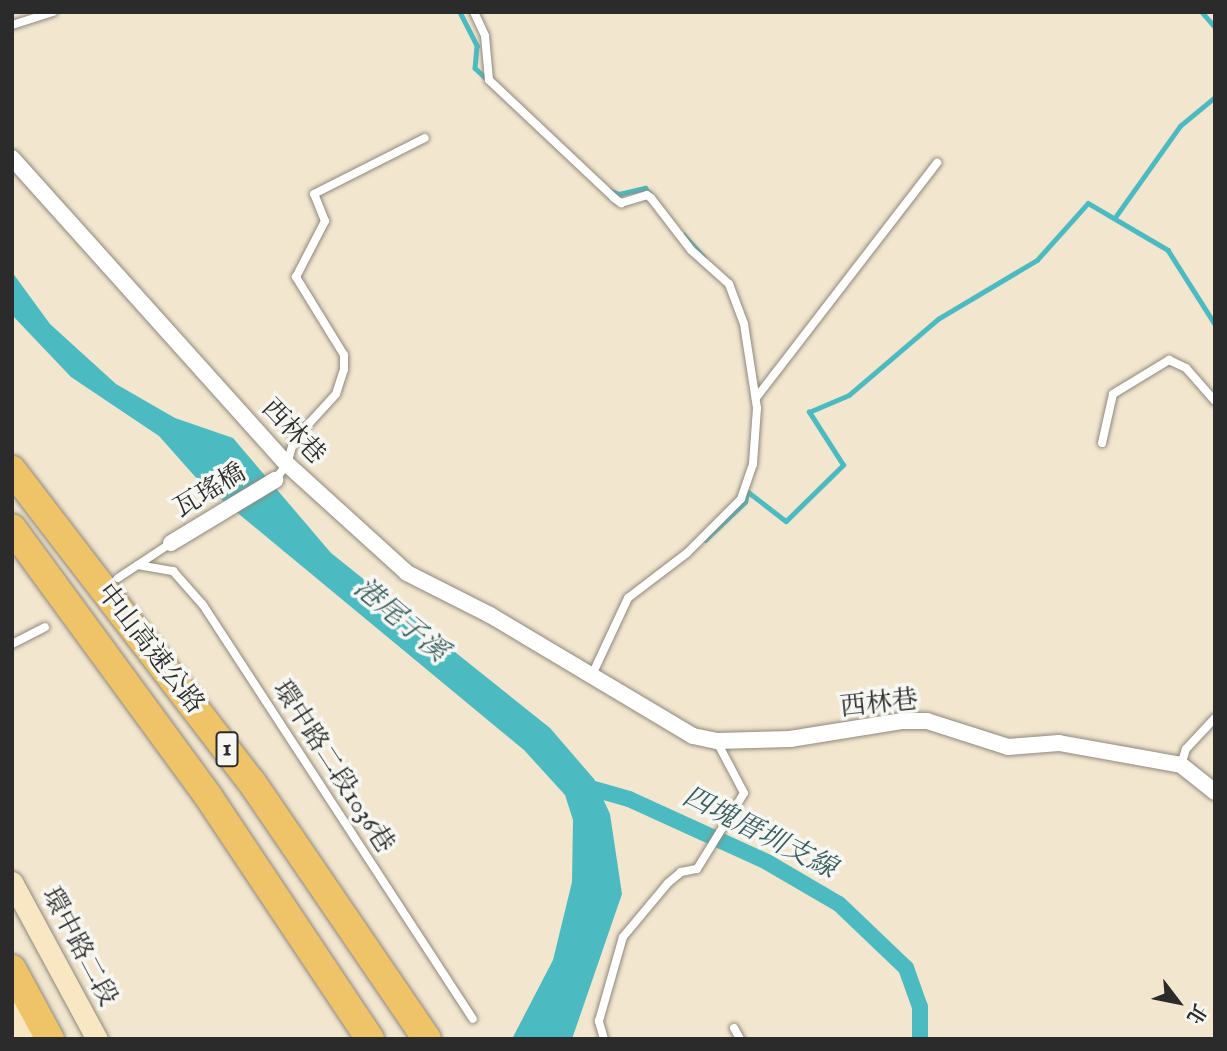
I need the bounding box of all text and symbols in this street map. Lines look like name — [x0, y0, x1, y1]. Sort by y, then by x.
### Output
street label: 西林巷 — [255, 393, 331, 471]
street label: 瓦瑤橋 — [169, 458, 251, 524]
water label: 港尾子溪 — [346, 572, 454, 670]
street label: 中山高速公路 — [90, 578, 210, 720]
street label: 環中路二段1036巷 — [266, 675, 400, 859]
street label: 西林巷 — [839, 684, 919, 724]
road number: 1 — [215, 728, 239, 770]
water label: 四塊厝圳支線 — [677, 781, 841, 887]
street label: 環中路二段 — [35, 882, 123, 1012]
north arrow — [1143, 967, 1213, 1037]
text: 北 — [1181, 999, 1211, 1028]

